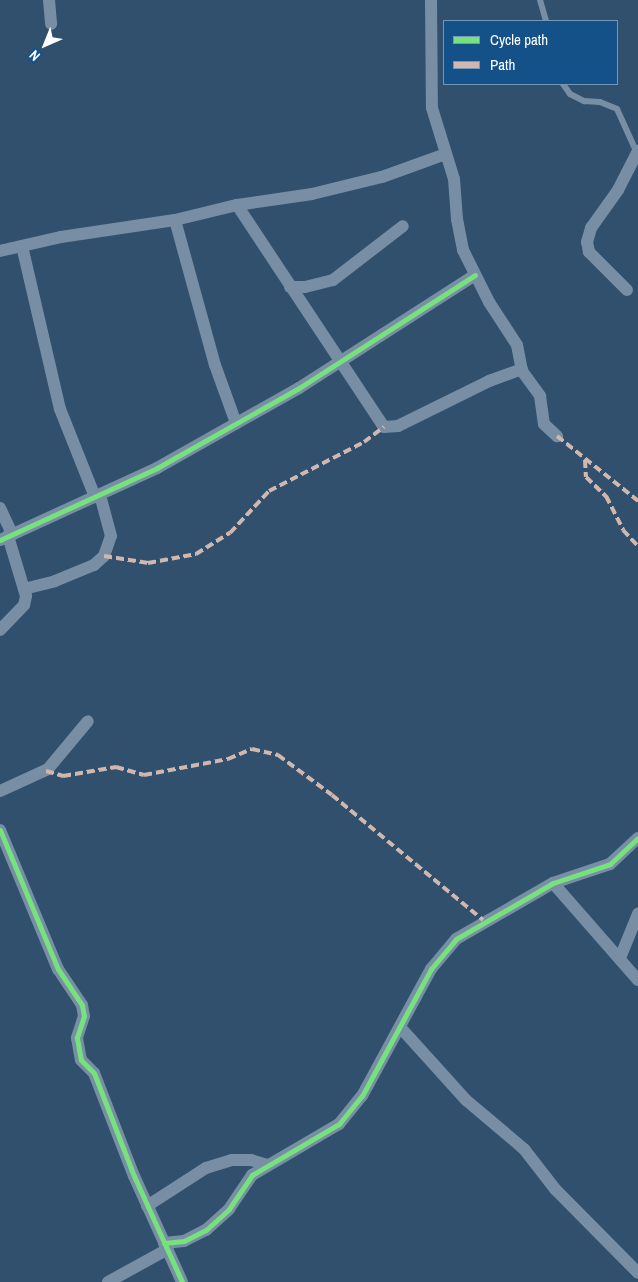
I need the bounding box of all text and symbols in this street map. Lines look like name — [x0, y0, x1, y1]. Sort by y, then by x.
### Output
north arrow — [20, 20, 70, 70]
legend — [443, 20, 618, 85]
text: Cycle path — [490, 29, 548, 50]
text: N — [25, 46, 44, 65]
text: Path — [490, 54, 515, 75]

